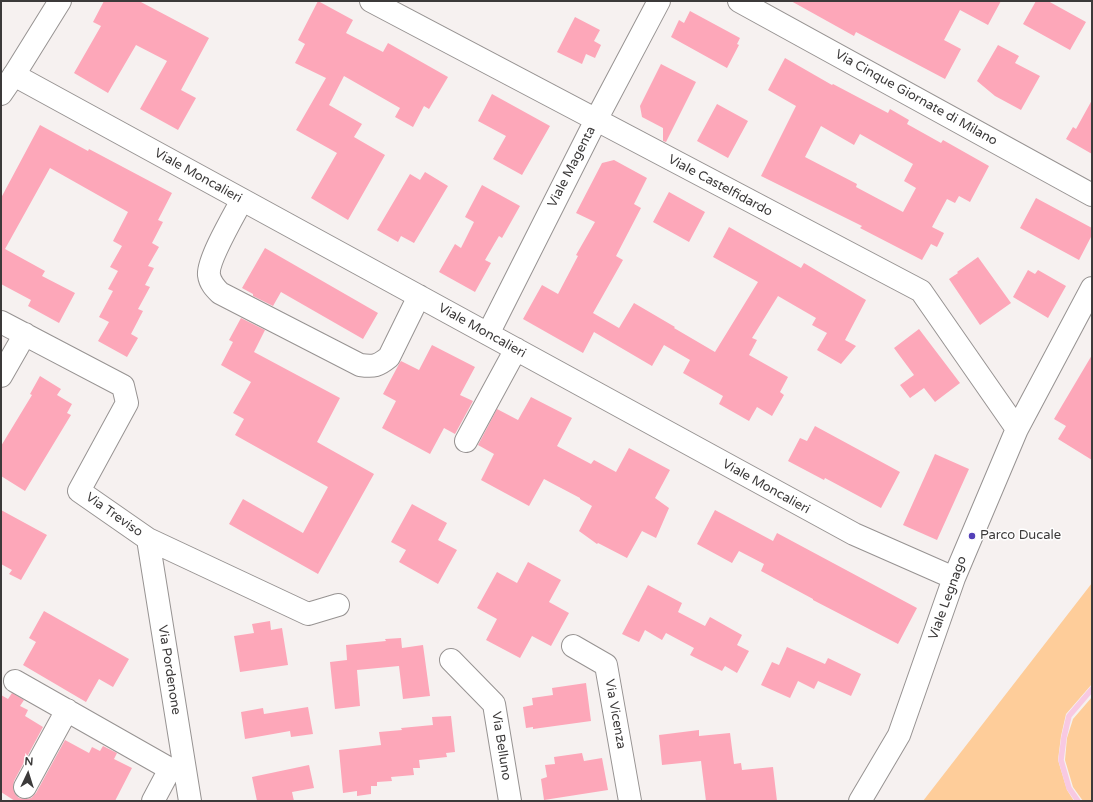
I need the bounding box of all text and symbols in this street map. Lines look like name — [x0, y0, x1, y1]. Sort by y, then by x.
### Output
street label: Via Cinque Giornate di Milano — [832, 47, 1000, 149]
street label: Viale Magenta — [545, 124, 599, 210]
street label: Viale Moncalieri — [151, 145, 245, 207]
street label: Viale Castelfidardo — [665, 152, 775, 220]
street label: Viale Moncalieri — [435, 300, 529, 362]
street label: Viale Moncalieri — [719, 456, 813, 518]
street label: Via Treviso — [82, 490, 146, 540]
place label: Parco Ducale — [980, 528, 1061, 544]
marker: Parco Ducale — [967, 531, 977, 541]
street label: Viale Legnago — [926, 554, 970, 642]
street label: Via Pordenone — [154, 624, 184, 716]
street label: Via Vicenza — [601, 678, 629, 750]
street label: Via Belluno — [488, 711, 514, 781]
north arrow — [8, 754, 48, 794]
text: N — [24, 755, 34, 768]

